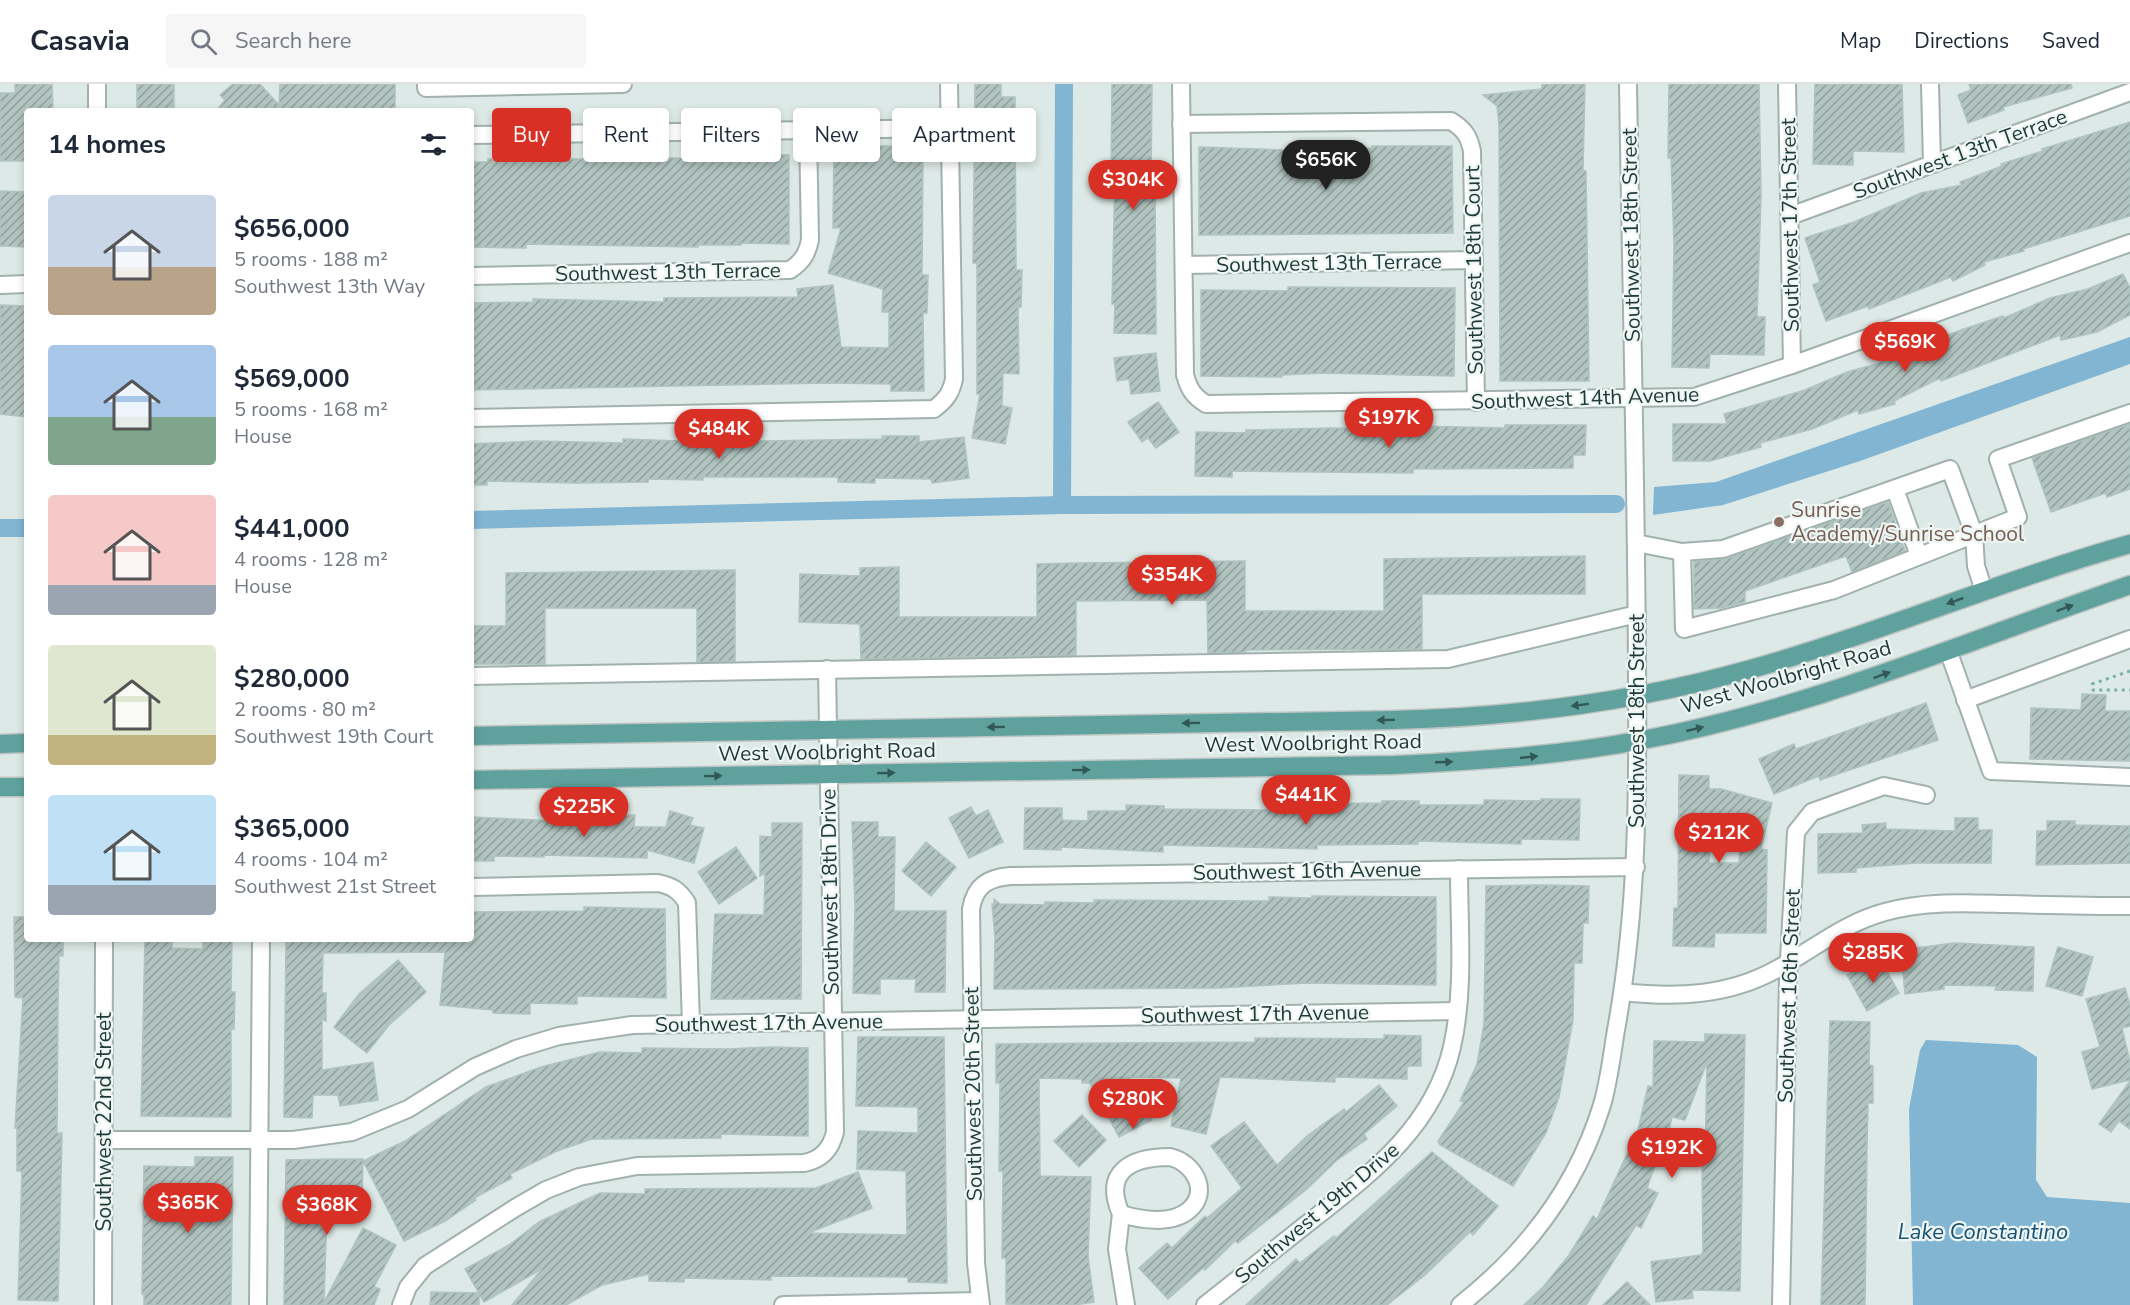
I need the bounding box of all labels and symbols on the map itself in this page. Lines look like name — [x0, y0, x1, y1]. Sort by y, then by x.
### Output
street label: Southwest 13th Terrace — [1849, 102, 2071, 206]
street label: Southwest 17th Street — [1774, 117, 1806, 332]
street label: Southwest 18th Street — [1615, 127, 1647, 342]
pin: $656K — [1284, 140, 1368, 191]
pin: $304K — [1091, 160, 1175, 211]
street label: Southwest 18th Court — [1458, 165, 1490, 375]
street label: Southwest 13th Terrace — [1216, 247, 1442, 279]
street label: Southwest 13th Terrace — [555, 256, 781, 288]
pin: $569K — [1863, 322, 1947, 373]
street label: Southwest 14th Avenue — [1470, 380, 1700, 416]
pin: $197K — [1347, 398, 1431, 449]
pin: $484K — [677, 409, 761, 460]
place label: Sunrise Academy/Sunrise School — [1791, 496, 2025, 548]
marker: Sunrise Academy/Sunrise School — [1772, 515, 1786, 529]
pin: $354K — [1130, 555, 1214, 606]
one-way arrow — [1946, 597, 1964, 607]
one-way arrow — [2056, 603, 2074, 613]
street label: Southwest 18th Street — [1623, 613, 1651, 828]
street label: West Woolbright Road — [1677, 634, 1895, 720]
one-way arrow — [1873, 669, 1891, 679]
one-way arrow — [1570, 700, 1589, 710]
one-way arrow — [1376, 715, 1395, 725]
one-way arrow — [1181, 719, 1200, 728]
one-way arrow — [986, 722, 1005, 732]
one-way arrow — [1685, 723, 1704, 733]
street label: West Woolbright Road — [1204, 727, 1422, 759]
street label: West Woolbright Road — [718, 736, 936, 768]
one-way arrow — [1520, 752, 1539, 761]
one-way arrow — [1434, 758, 1453, 767]
one-way arrow — [1071, 765, 1090, 775]
one-way arrow — [876, 768, 895, 778]
one-way arrow — [704, 772, 723, 781]
pin: $441K — [1264, 775, 1348, 826]
pin: $225K — [542, 787, 626, 838]
street label: Southwest 18th Drive — [814, 788, 846, 996]
pin: $212K — [1677, 813, 1761, 864]
street label: Southwest 16th Avenue — [1193, 855, 1421, 887]
street label: Southwest 16th Street — [1771, 888, 1807, 1103]
pin: $285K — [1831, 933, 1915, 984]
street label: Southwest 20th Street — [957, 986, 989, 1201]
street label: Southwest 17th Avenue — [1141, 998, 1369, 1030]
street label: Southwest 17th Avenue — [655, 1007, 883, 1039]
street label: Southwest 22nd Street — [90, 1012, 118, 1232]
pin: $280K — [1091, 1079, 1175, 1130]
pin: $192K — [1630, 1128, 1714, 1179]
street label: Southwest 19th Drive — [1229, 1136, 1405, 1290]
pin: $365K — [146, 1183, 230, 1234]
pin: $368K — [285, 1185, 369, 1236]
water label: Lake Constantino — [1898, 1217, 2068, 1247]

